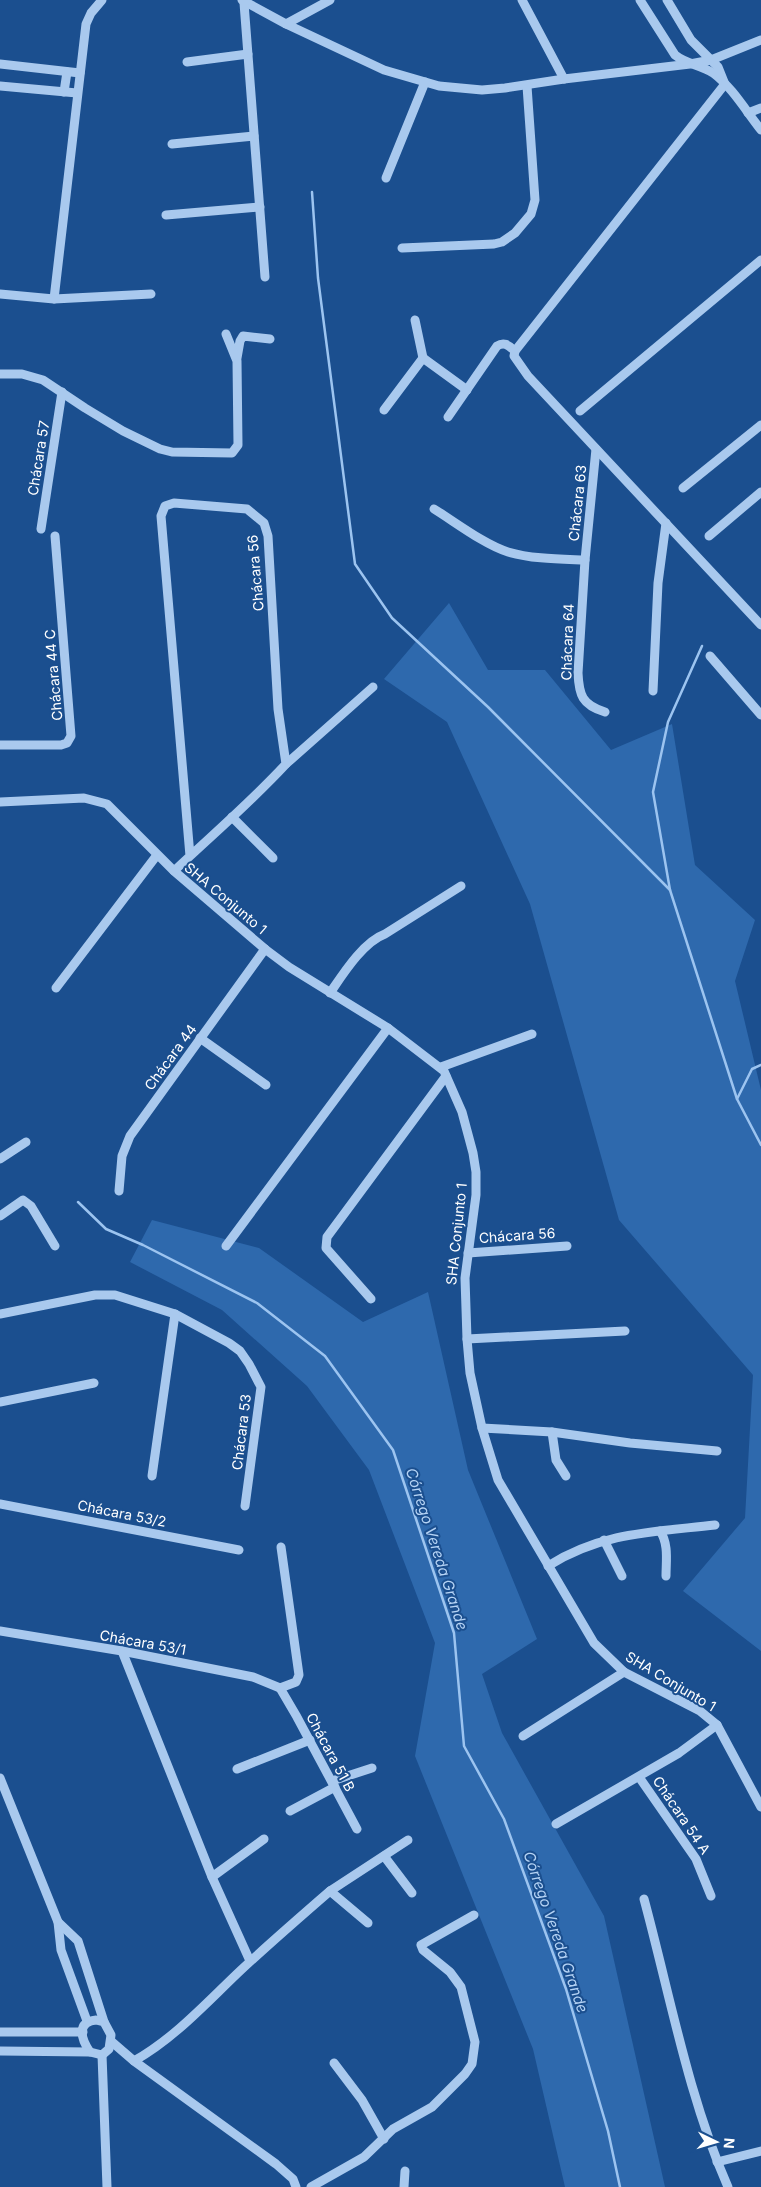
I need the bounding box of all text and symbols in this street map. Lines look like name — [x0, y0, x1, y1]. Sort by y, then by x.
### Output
street label: Chácara 57 — [24, 419, 52, 497]
street label: Chácara 63 — [565, 464, 589, 542]
street label: Chácara 56 — [243, 534, 267, 612]
street label: Chácara 64 — [557, 603, 577, 681]
street label: Chácara 44 C — [41, 629, 65, 721]
street label: SHA Conjunto 1 — [181, 859, 271, 937]
street label: Chácara 44 — [140, 1021, 200, 1093]
street label: SHA Conjunto 1 — [442, 1182, 470, 1286]
street label: Chácara 56 — [478, 1224, 556, 1246]
street label: Chácara 53 — [228, 1393, 254, 1471]
water label: Córrego Vereda Grande — [402, 1465, 472, 1633]
street label: Chácara 53/2 — [76, 1496, 168, 1530]
street label: Chácara 53/1 — [99, 1626, 187, 1658]
street label: SHA Conjunto 1 — [623, 1647, 719, 1715]
street label: Chácara 51 B — [303, 1710, 359, 1794]
street label: Chácara 54 A — [650, 1773, 715, 1858]
water label: Córrego Vereda Grande — [519, 1849, 593, 2015]
north arrow — [691, 2117, 741, 2167]
text: N — [721, 2137, 738, 2149]

